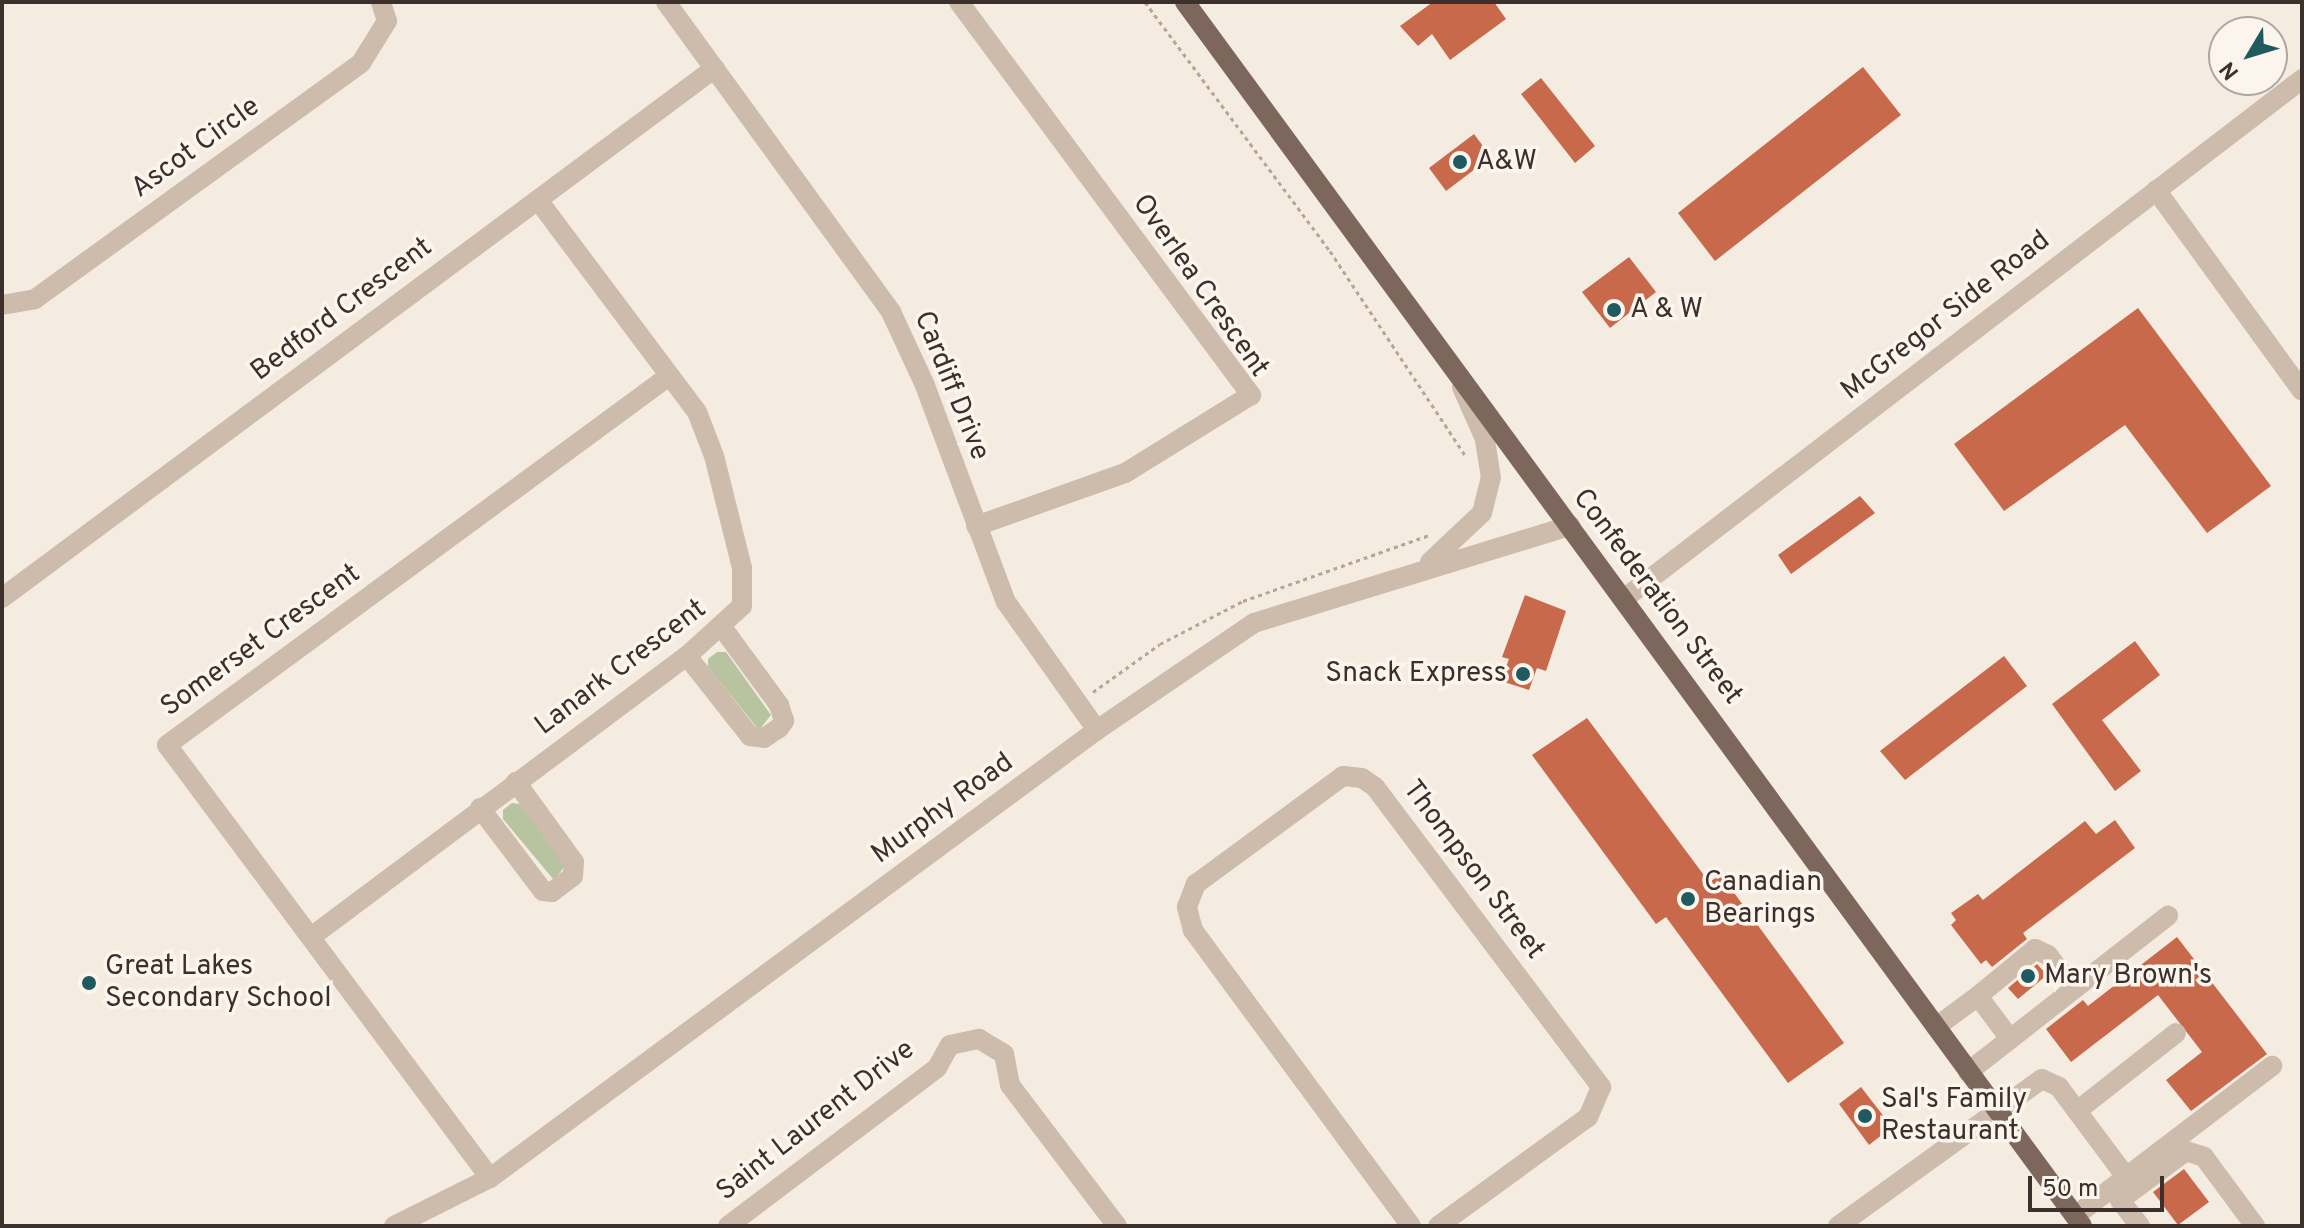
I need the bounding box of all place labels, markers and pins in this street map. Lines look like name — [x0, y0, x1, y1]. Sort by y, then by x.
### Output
place label: A&W — [1476, 145, 1537, 179]
marker: A&W — [1451, 153, 1469, 171]
place label: A & W — [1630, 293, 1705, 327]
marker: A & W — [1605, 301, 1623, 319]
place label: Snack Express — [1325, 657, 1507, 691]
marker: Snack Express — [1514, 665, 1532, 683]
place label: Canadian Bearings — [1704, 866, 1822, 932]
marker: Canadian Bearings — [1679, 890, 1697, 908]
place label: Great Lakes Secondary School — [105, 950, 332, 1016]
place label: Mary Brown's — [2044, 959, 2212, 993]
marker: Mary Brown's — [2019, 967, 2037, 985]
marker: Great Lakes Secondary School — [80, 974, 98, 992]
place label: Sal's Family Restaurant — [1881, 1083, 2027, 1149]
marker: Sal's Family Restaurant — [1856, 1107, 1874, 1125]

